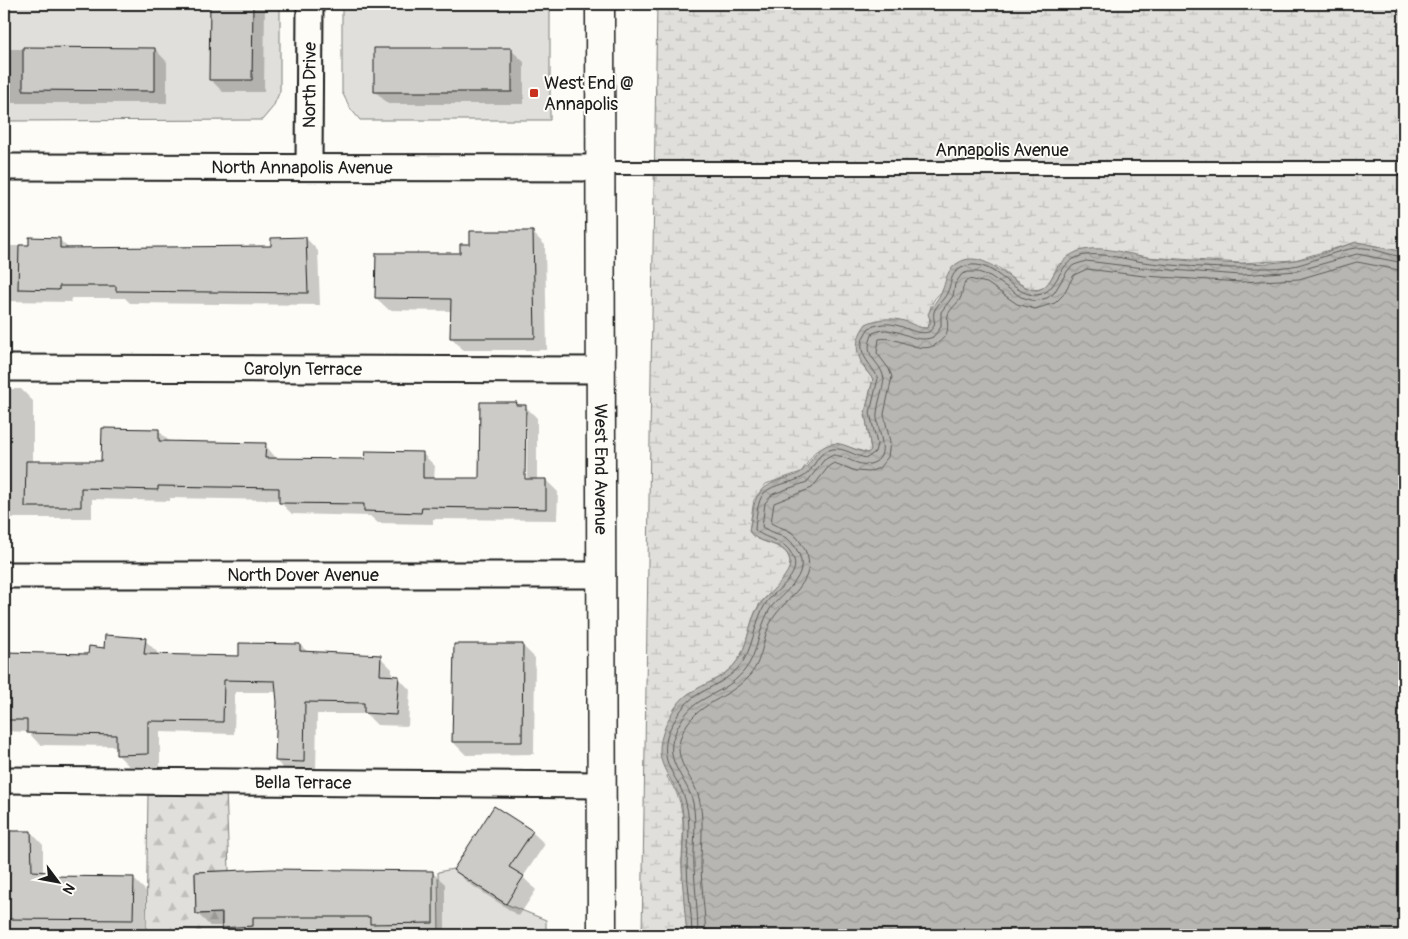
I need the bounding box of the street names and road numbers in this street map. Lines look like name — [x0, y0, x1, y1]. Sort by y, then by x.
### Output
street label: North Drive — [298, 42, 321, 128]
street label: Annapolis Avenue — [935, 139, 1069, 162]
street label: North Annapolis Avenue — [211, 156, 393, 179]
street label: Carolyn Terrace — [244, 357, 362, 381]
street label: West End Avenue — [589, 403, 613, 535]
street label: North Dover Avenue — [227, 564, 379, 587]
street label: Bella Terrace — [254, 771, 352, 794]

